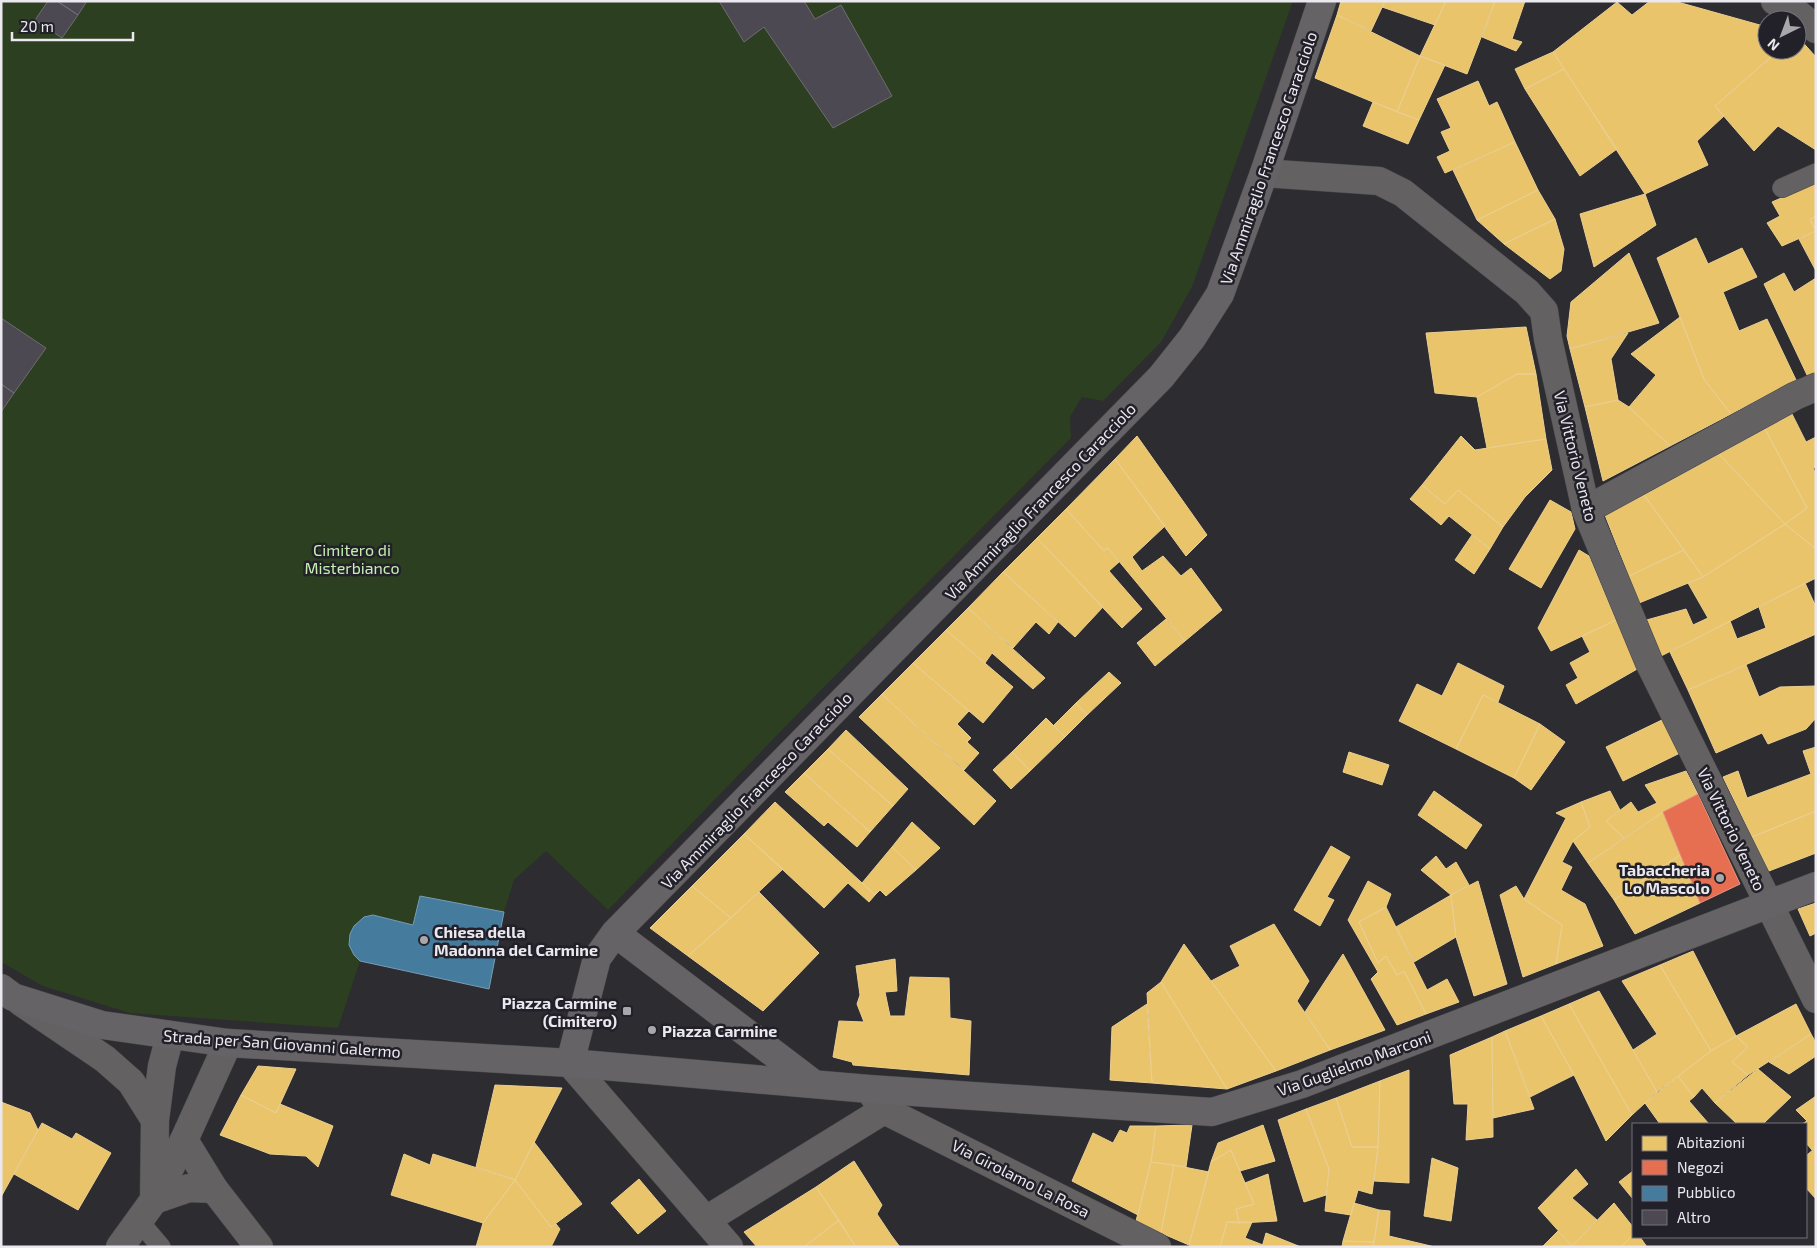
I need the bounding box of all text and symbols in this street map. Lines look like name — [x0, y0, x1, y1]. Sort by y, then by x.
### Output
scale bar — [12, 10, 134, 42]
north arrow — [1757, 10, 1807, 60]
text: 20 m — [20, 17, 54, 35]
street label: Via Ammiraglio Francesco Caracciolo — [1216, 29, 1320, 287]
text: N — [1764, 35, 1782, 55]
street label: Via Vittorio Veneto — [1551, 389, 1601, 523]
street label: Via Ammiraglio Francesco Caracciolo — [941, 399, 1139, 603]
park label: Cimitero di Misterbianco — [304, 540, 400, 577]
street label: Via Ammiraglio Francesco Caracciolo — [657, 688, 855, 892]
street label: Via Vittorio Veneto — [1694, 765, 1770, 893]
place label: Tabaccheria Lo Mascolo — [1619, 860, 1710, 897]
marker: Tabaccheria Lo Mascolo — [1714, 872, 1726, 884]
place label: Chiesa della Madonna del Carmine — [434, 922, 598, 959]
marker: Chiesa della Madonna del Carmine — [418, 934, 430, 946]
place label: Piazza Carmine (Cimitero) — [502, 993, 617, 1030]
marker: Piazza Carmine (Cimitero) — [621, 1005, 633, 1017]
place label: Piazza Carmine — [662, 1021, 777, 1040]
marker: Piazza Carmine — [646, 1024, 658, 1036]
street label: Strada per San Giovanni Galermo — [163, 1025, 401, 1061]
street label: Via Guglielmo Marconi — [1275, 1026, 1433, 1100]
legend — [1632, 1123, 1807, 1238]
text: Abitazioni — [1677, 1133, 1745, 1151]
street label: Via Girolamo La Rosa — [949, 1135, 1093, 1221]
text: Negozi — [1677, 1158, 1724, 1176]
text: Pubblico — [1677, 1183, 1735, 1201]
text: Altro — [1677, 1208, 1711, 1226]

